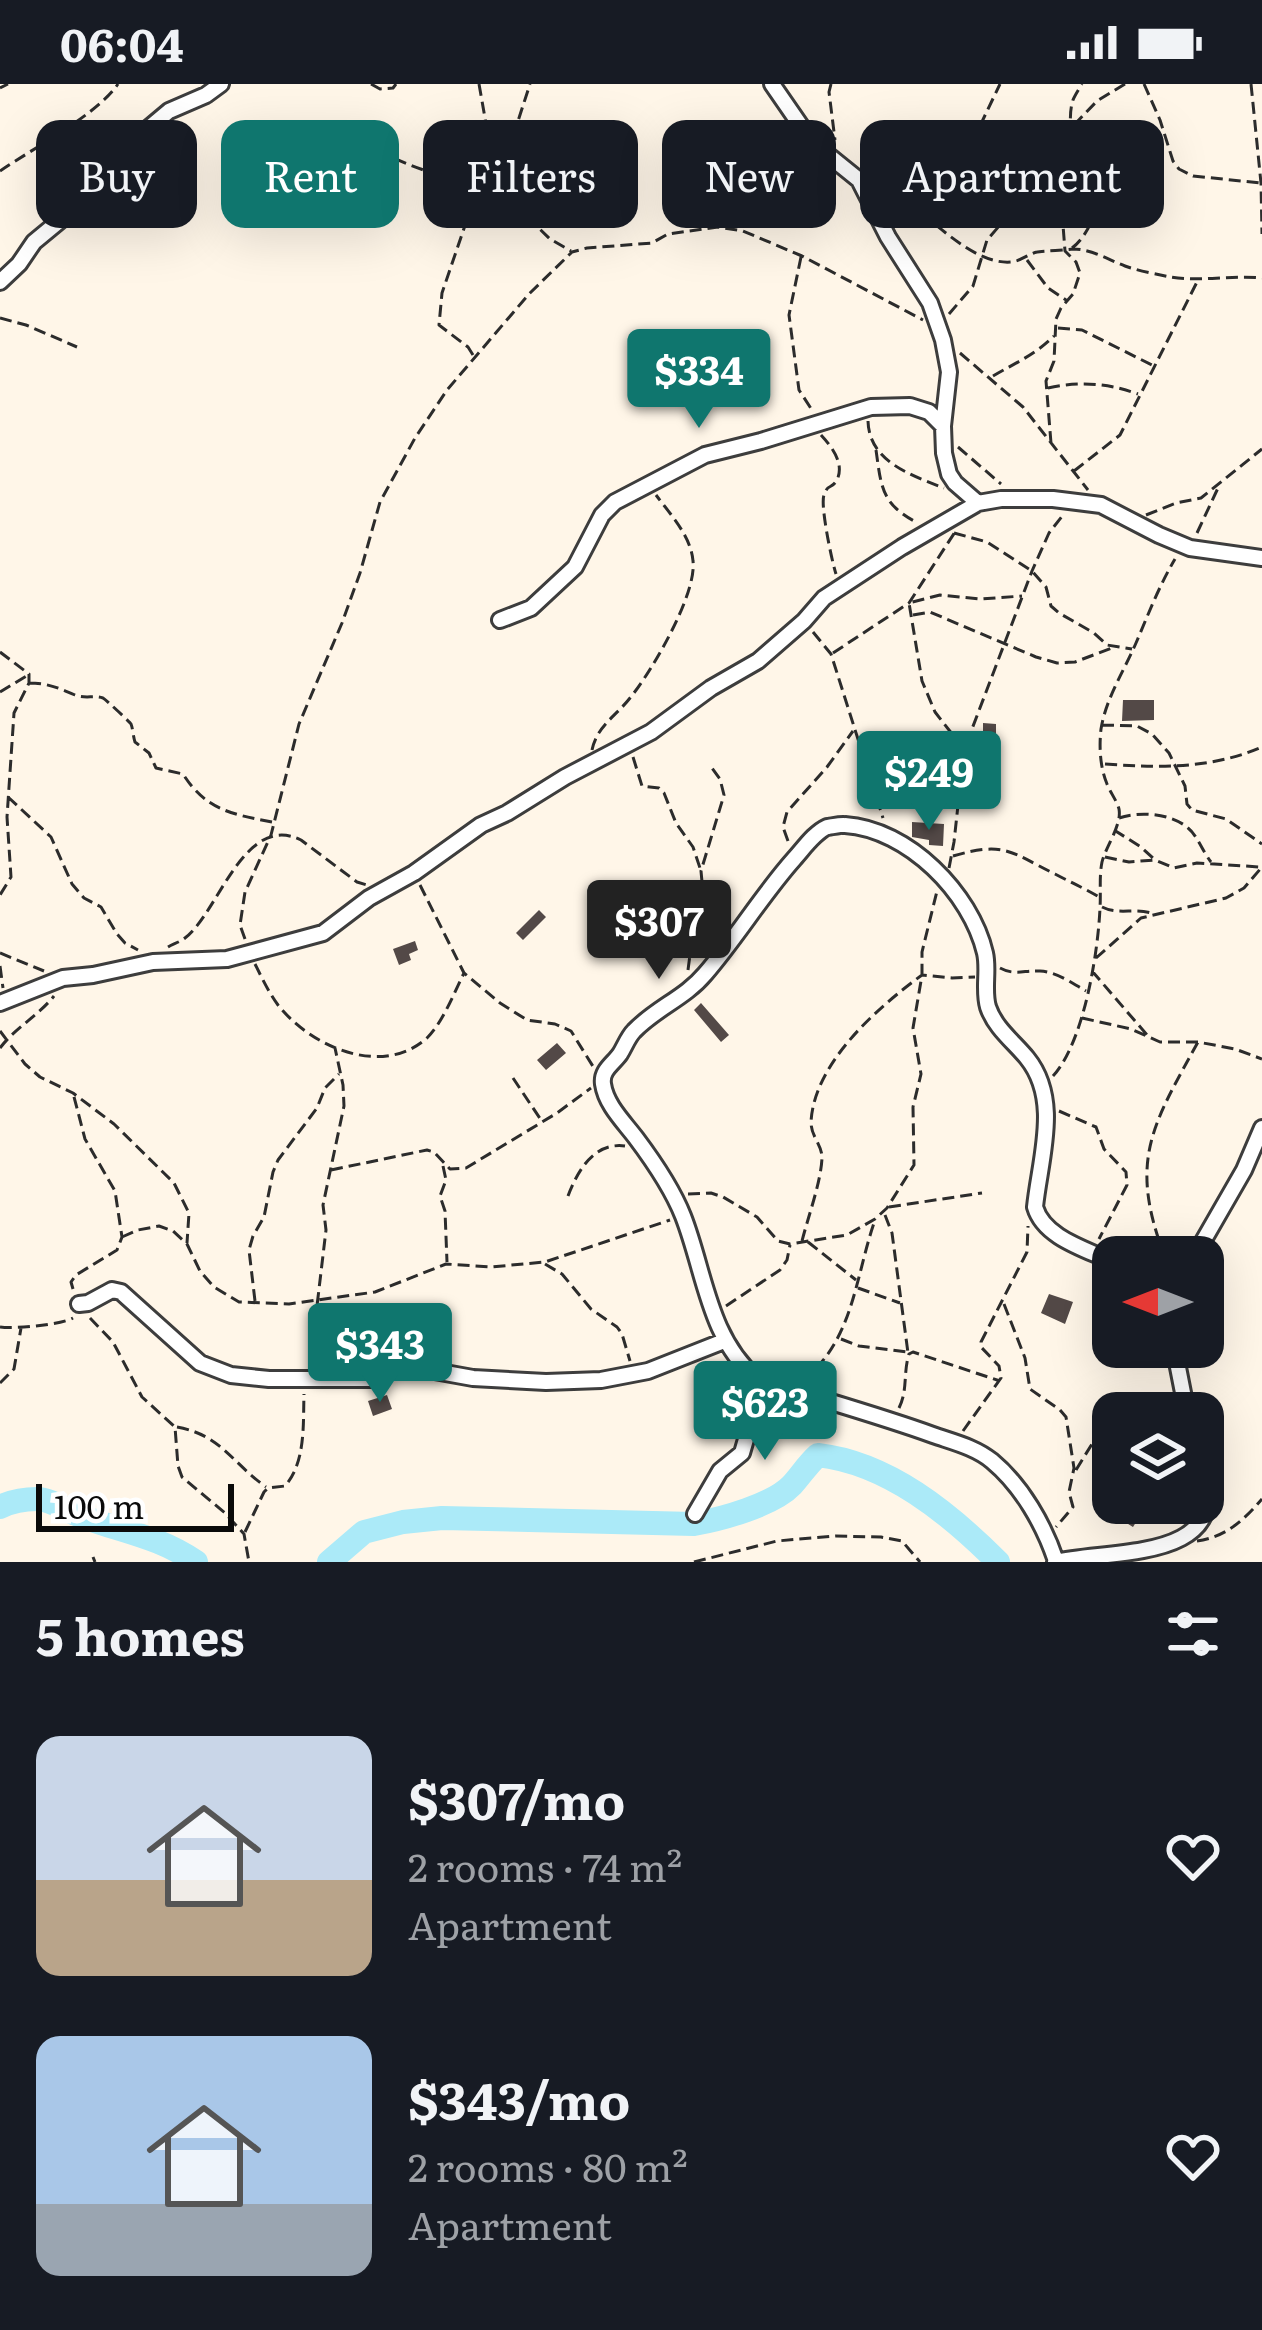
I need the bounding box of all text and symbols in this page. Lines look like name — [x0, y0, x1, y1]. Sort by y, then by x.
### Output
text: 06:04 — [60, 9, 184, 76]
chip: Buy — [36, 120, 197, 228]
chip: Rent — [221, 120, 399, 228]
chip: Filters — [423, 120, 638, 228]
chip: New — [662, 120, 836, 228]
chip: Apartment — [860, 120, 1164, 228]
pin: $334 — [628, 329, 770, 431]
text: $334 — [654, 339, 744, 397]
pin: $249 — [858, 731, 1000, 833]
text: $249 — [884, 741, 974, 799]
pin: $307 — [588, 880, 730, 982]
text: $307 — [614, 890, 704, 948]
north arrow — [1092, 1236, 1224, 1368]
map controls — [1092, 1236, 1224, 1524]
pin: $343 — [309, 1303, 451, 1405]
text: $343 — [335, 1313, 425, 1371]
pin: $623 — [694, 1361, 836, 1463]
text: $623 — [721, 1371, 809, 1429]
button: layers — [1092, 1392, 1224, 1524]
scale bar — [36, 1478, 234, 1531]
text: 100 m — [54, 1480, 144, 1529]
text: 5 homes — [36, 1596, 245, 1672]
icon: filters — [1160, 1601, 1226, 1667]
text: $307/mo — [408, 1760, 625, 1836]
icon: home — [132, 1784, 276, 1928]
icon: heart — [1160, 1823, 1226, 1889]
text: 2 rooms · 74 m² — [408, 1836, 682, 1894]
text: Apartment — [408, 1894, 612, 1952]
text: $343/mo — [408, 2060, 630, 2136]
icon: home — [132, 2084, 276, 2228]
icon: heart — [1160, 2123, 1226, 2189]
text: 2 rooms · 80 m² — [408, 2136, 688, 2194]
text: Apartment — [408, 2194, 612, 2252]

